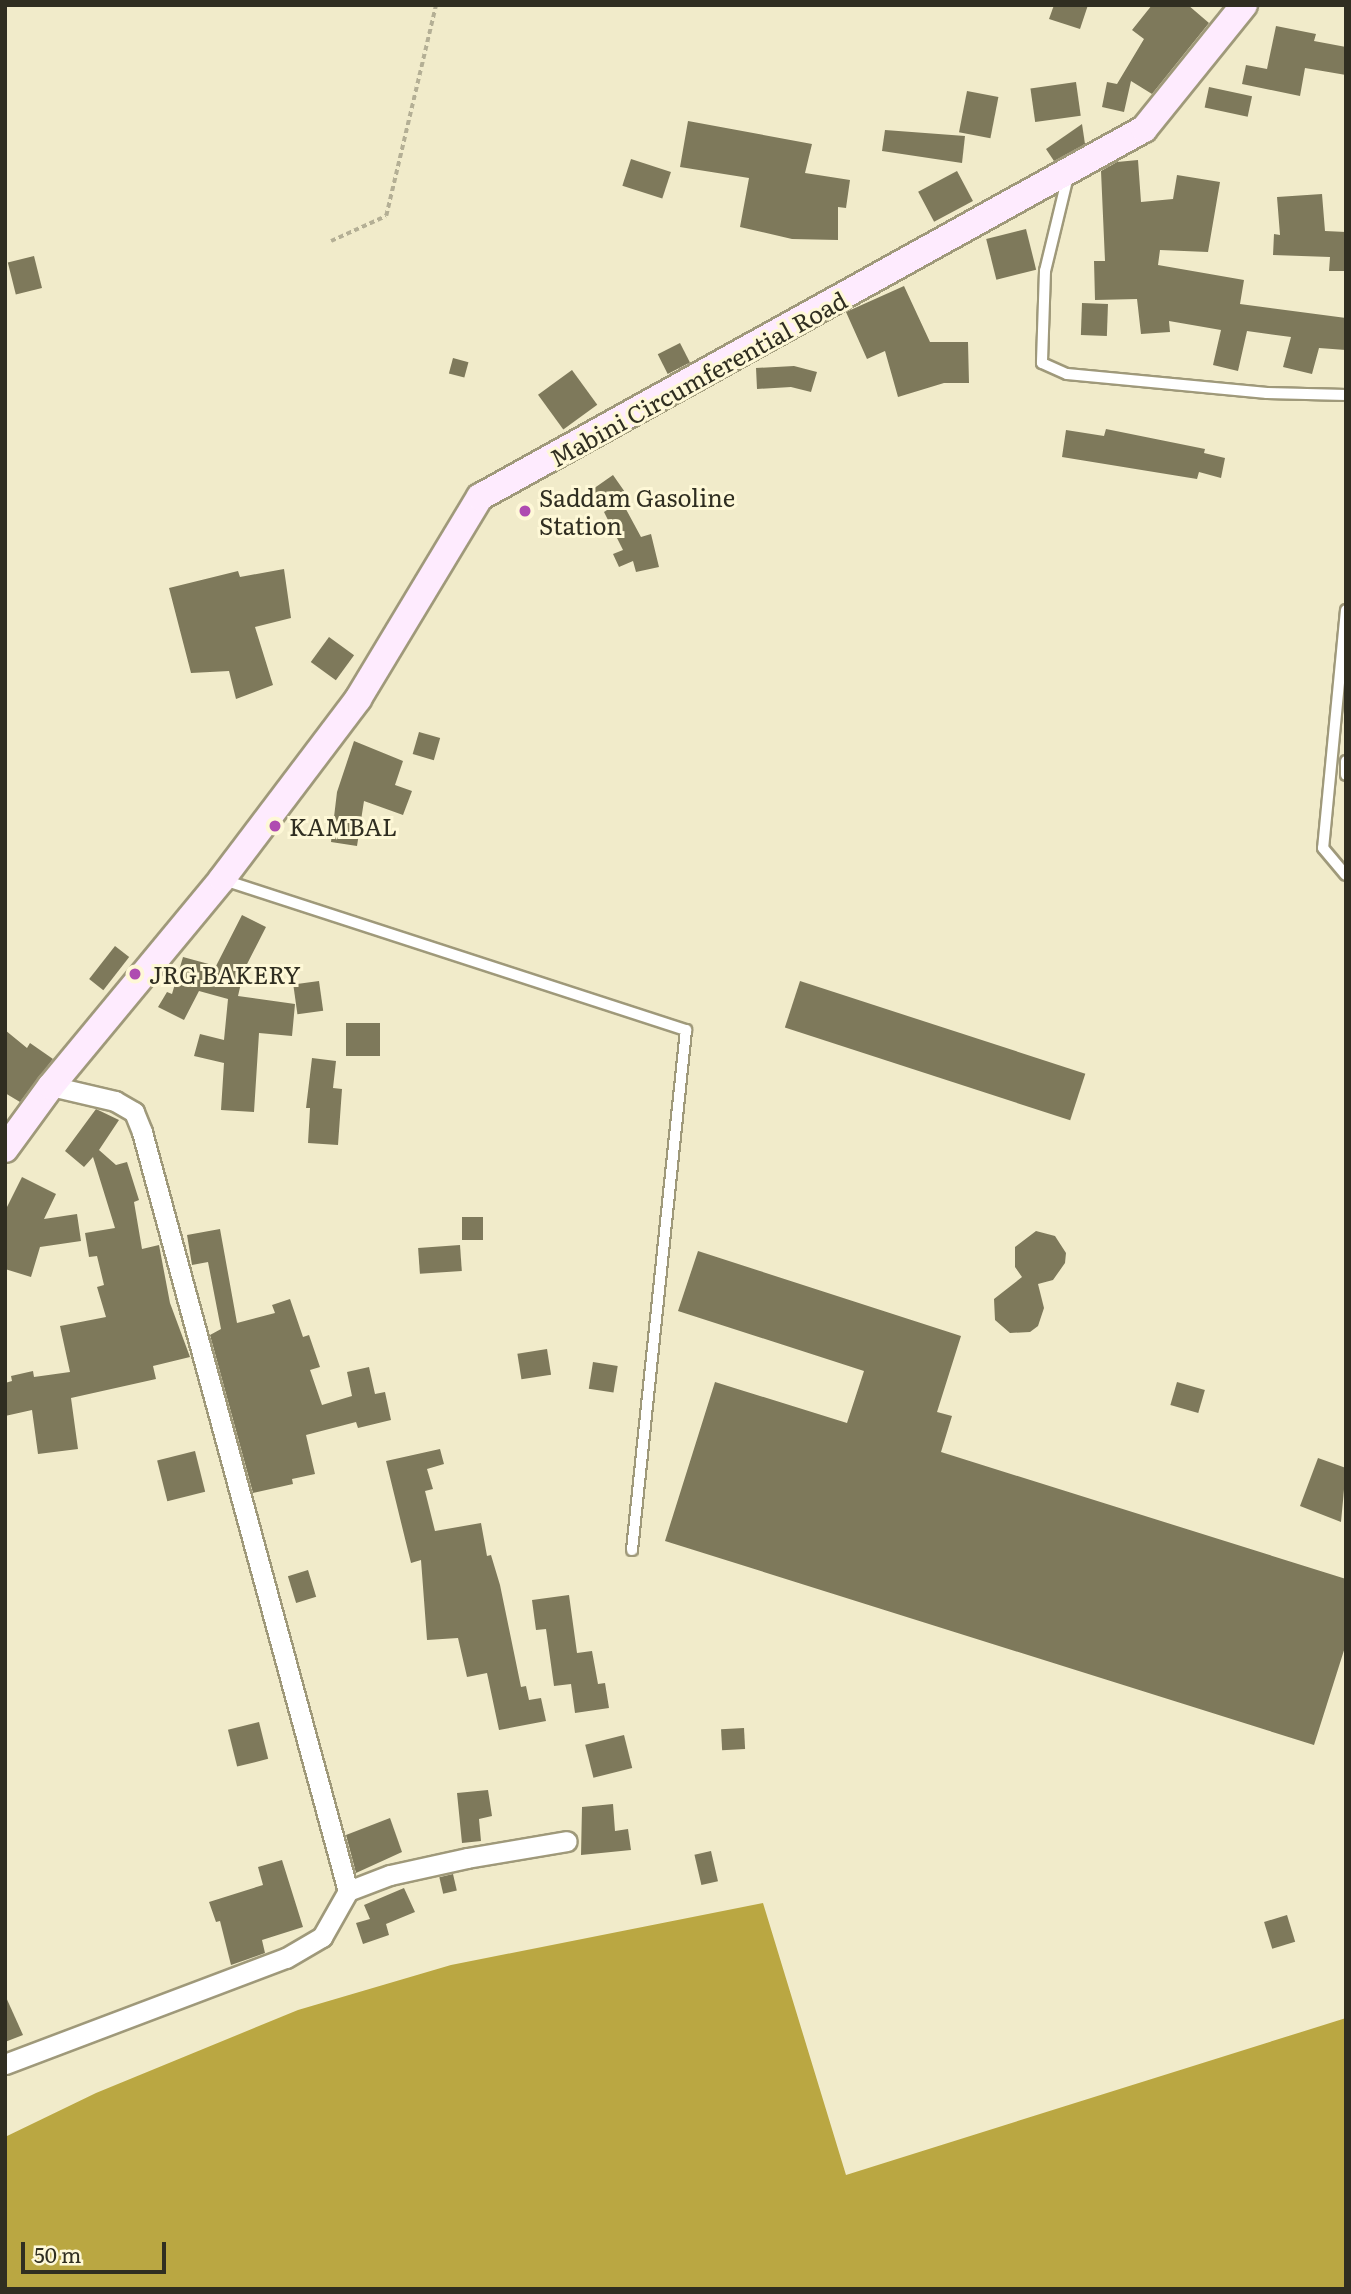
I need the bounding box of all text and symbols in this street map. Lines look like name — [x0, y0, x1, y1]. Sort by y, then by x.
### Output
street label: Mabini Circumferential Road — [545, 284, 851, 472]
place label: Saddam Gasoline Station — [539, 483, 735, 539]
marker: Saddam Gasoline Station — [517, 503, 533, 519]
place label: KAMBAL — [289, 812, 397, 840]
marker: KAMBAL — [267, 818, 283, 834]
place label: JRG BAKERY — [149, 960, 301, 988]
marker: JRG BAKERY — [127, 966, 143, 982]
scale bar — [24, 2228, 170, 2272]
text: 50 m — [34, 2238, 81, 2269]

